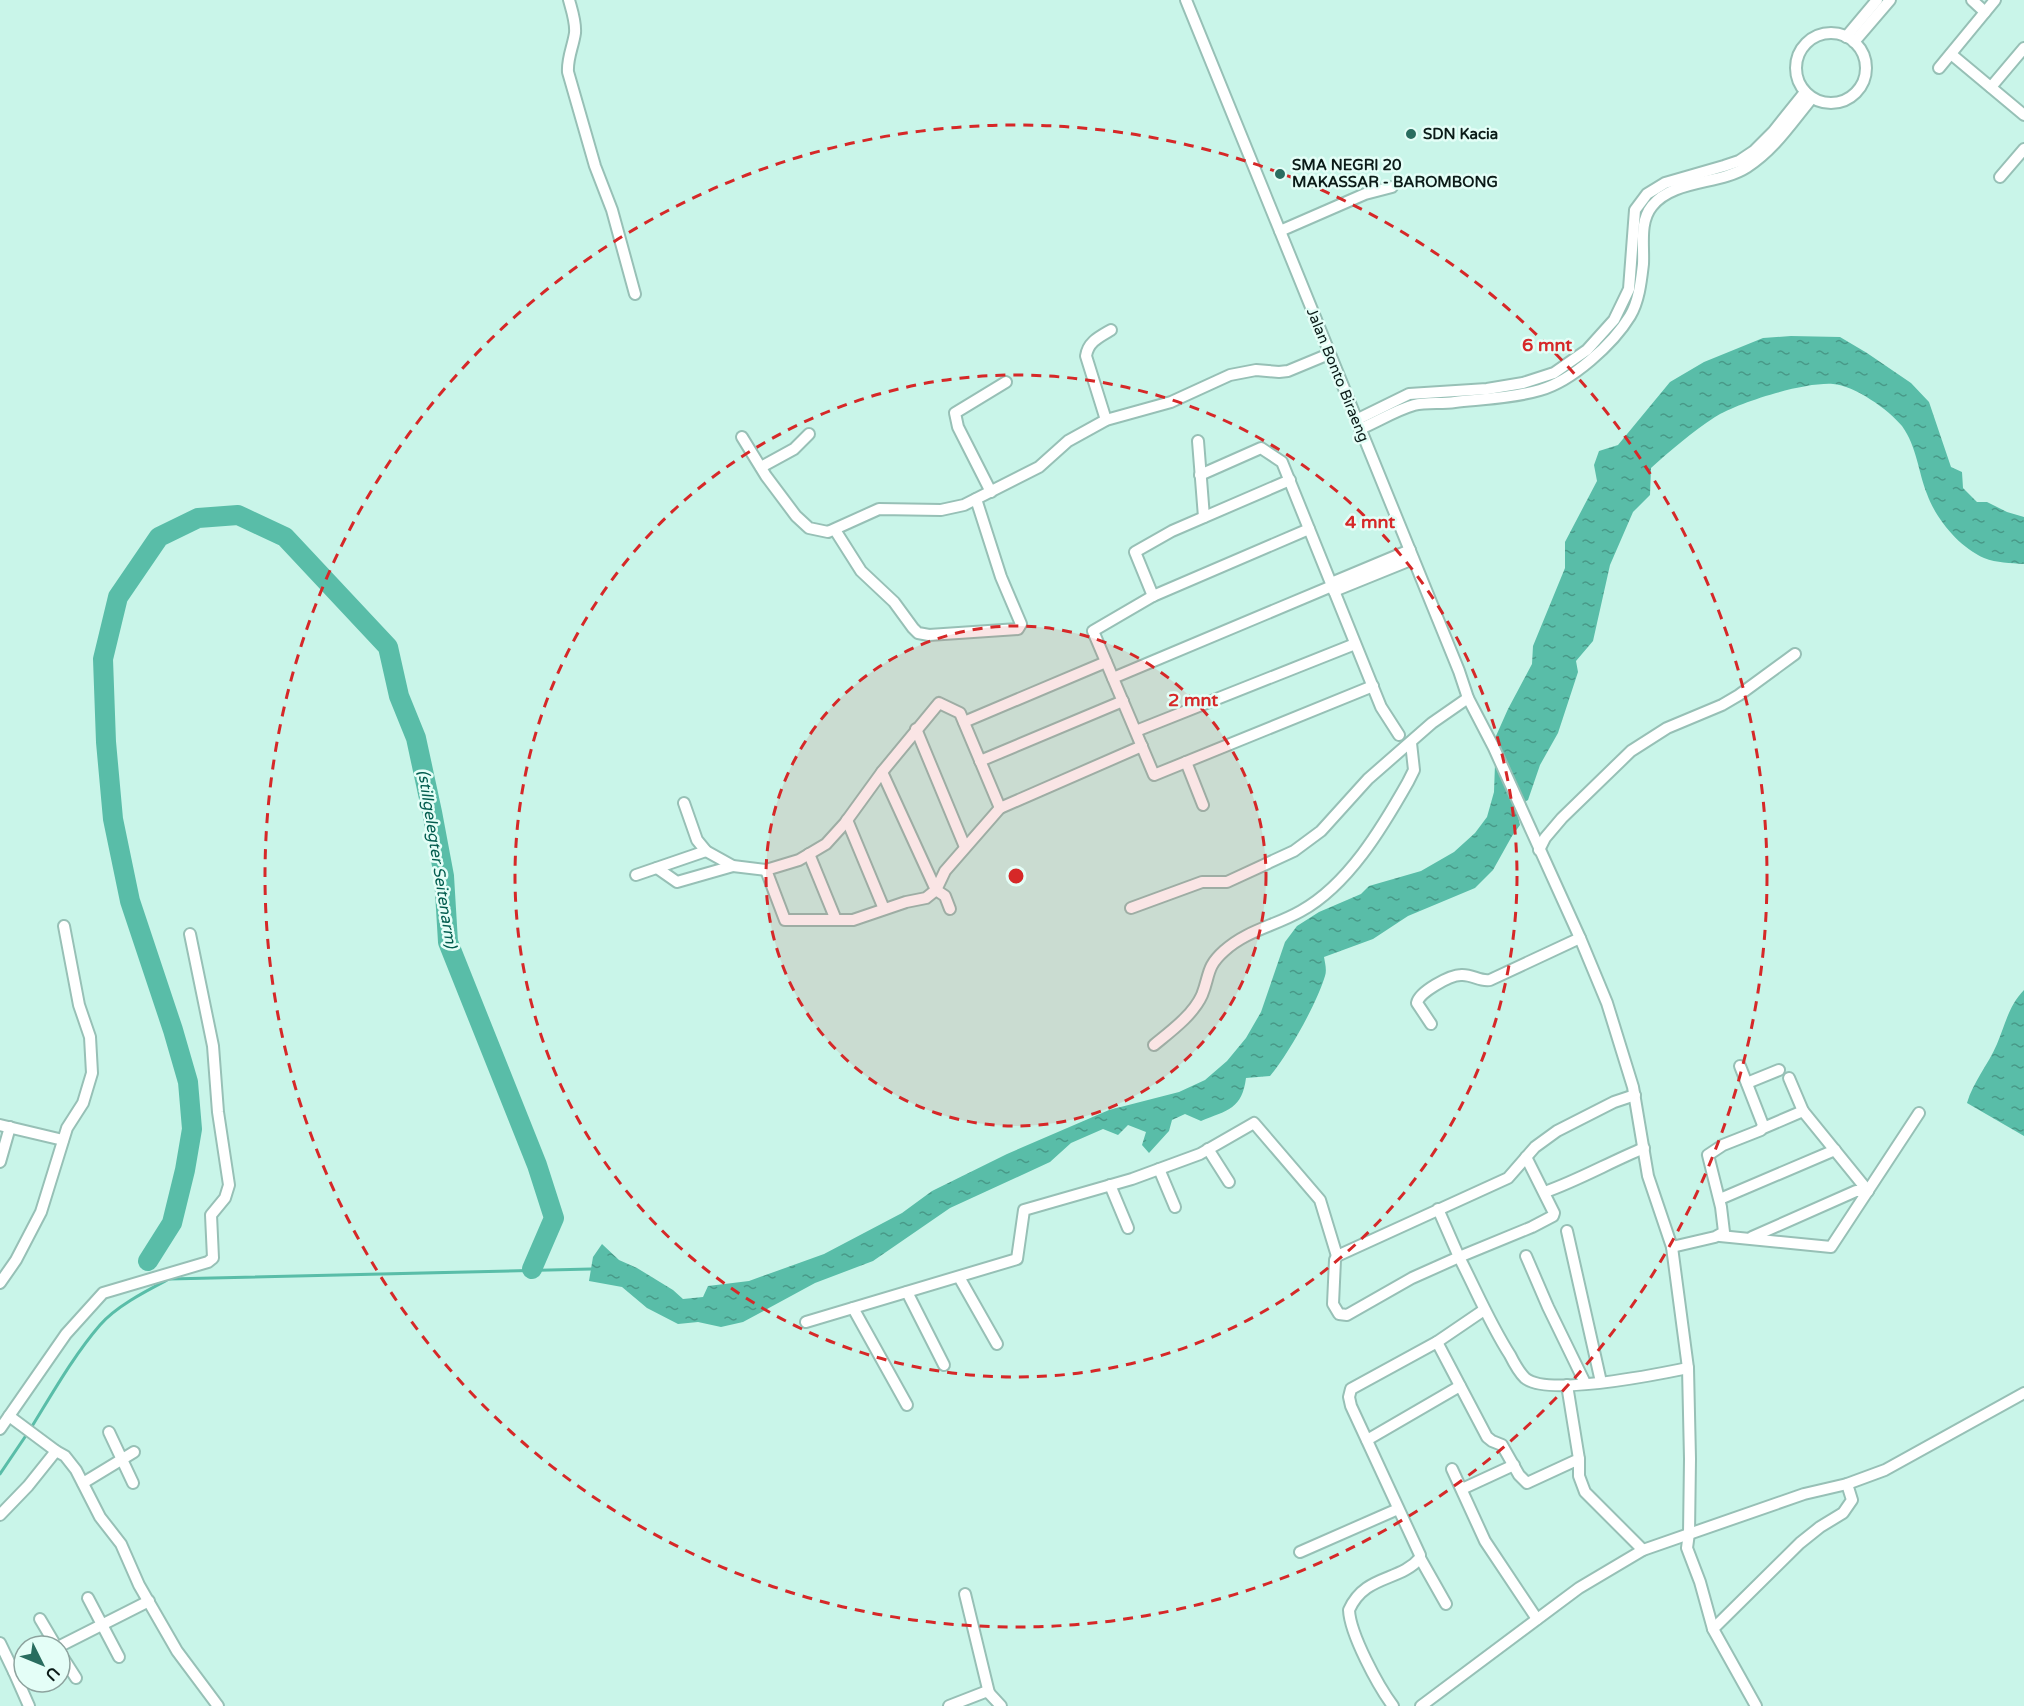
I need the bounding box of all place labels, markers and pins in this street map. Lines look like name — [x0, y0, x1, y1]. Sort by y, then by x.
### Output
place label: SDN Kacia — [1423, 125, 1498, 143]
marker: SDN Kacia — [1404, 127, 1418, 141]
place label: SMA NEGRI 20 MAKASSAR - BAROMBONG — [1292, 156, 1498, 191]
marker: SMA NEGRI 20 MAKASSAR - BAROMBONG — [1273, 167, 1287, 181]
centre of rings — [1006, 866, 1026, 886]

